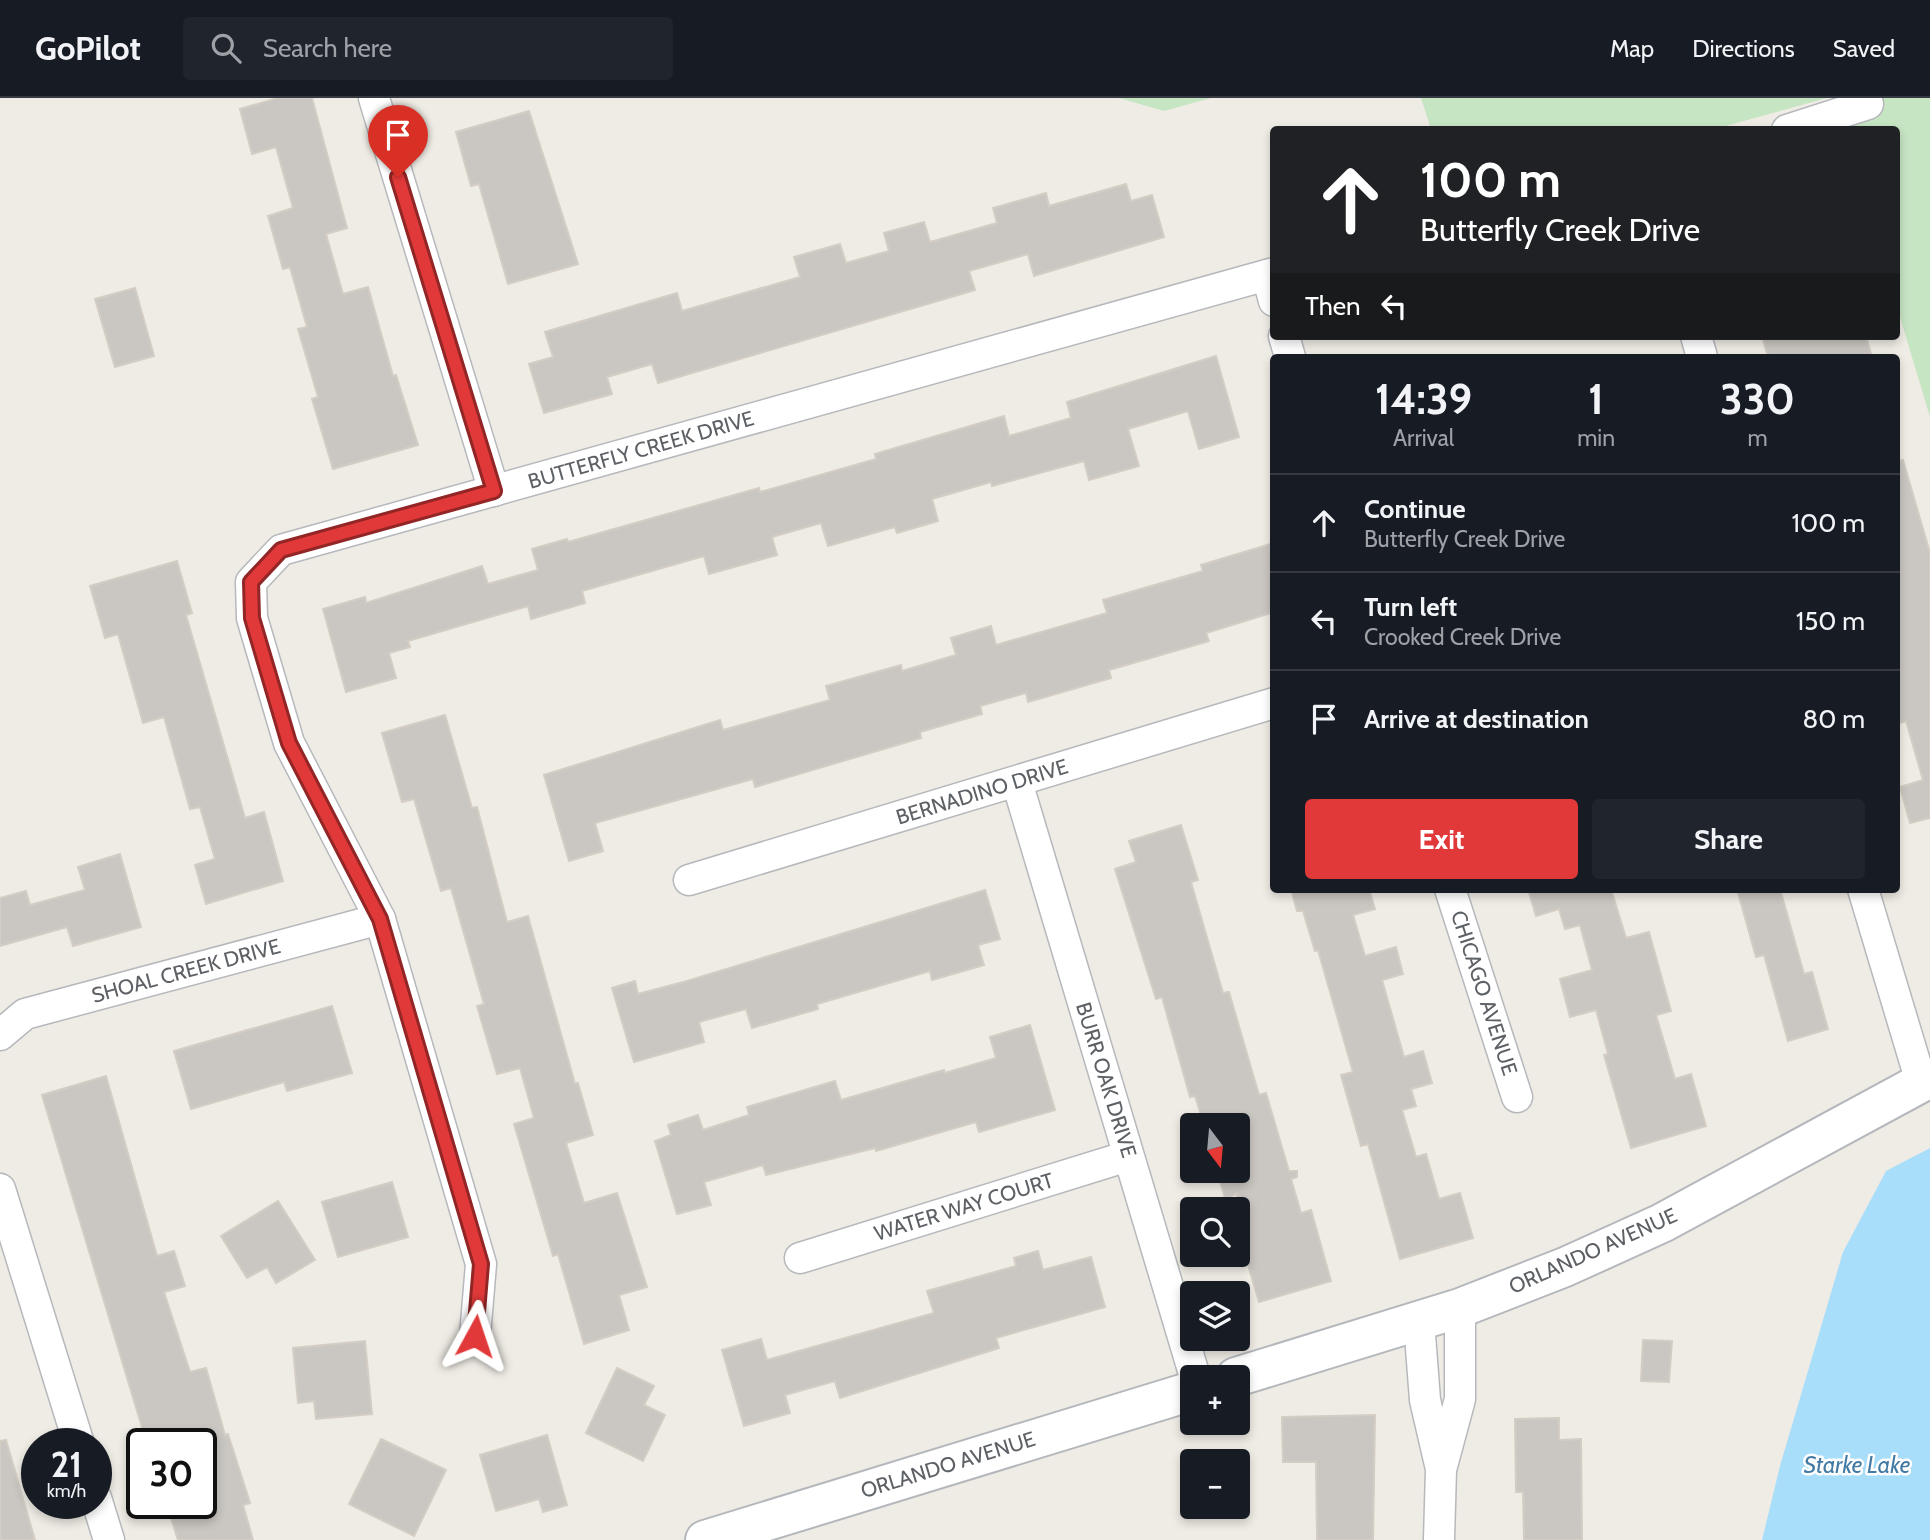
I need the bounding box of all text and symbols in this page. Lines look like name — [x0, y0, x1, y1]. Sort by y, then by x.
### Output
search box — [183, 17, 673, 80]
text: GoPilot — [35, 28, 141, 68]
icon: search — [207, 29, 245, 67]
text: Search here — [263, 32, 392, 64]
text: Map — [1610, 34, 1654, 63]
text: Directions — [1692, 34, 1795, 63]
text: Saved — [1833, 34, 1895, 63]
pin — [368, 105, 428, 177]
icon: arrive — [379, 116, 417, 154]
text: 100 m — [1420, 150, 1561, 209]
icon: ahead — [1305, 154, 1396, 245]
text: Butterfly Creek Drive — [1420, 210, 1700, 249]
icon: left — [1375, 287, 1413, 325]
text: Then — [1305, 290, 1361, 322]
text: 14:39 — [1375, 373, 1472, 425]
text: 1 — [1588, 373, 1604, 425]
text: 330 — [1720, 373, 1795, 425]
street label: BUTTERFLY CREEK DRIVE — [525, 405, 757, 494]
text: Arrival — [1393, 424, 1454, 452]
text: min — [1577, 424, 1615, 452]
text: m — [1747, 424, 1768, 452]
text: Continue — [1364, 493, 1466, 525]
icon: ahead — [1305, 504, 1343, 542]
text: 100 m — [1792, 507, 1865, 539]
text: Butterfly Creek Drive — [1364, 525, 1565, 553]
text: Turn left — [1364, 591, 1457, 623]
icon: left — [1305, 602, 1343, 640]
text: 150 m — [1796, 605, 1865, 637]
text: Crooked Creek Drive — [1364, 623, 1561, 651]
icon: arrive — [1305, 700, 1343, 738]
text: Arrive at destination — [1364, 703, 1589, 735]
text: 80 m — [1802, 703, 1865, 735]
street label: BERNADINO DRIVE — [893, 753, 1071, 830]
button: Exit — [1305, 799, 1578, 879]
button: Share — [1592, 799, 1865, 879]
street label: CHICAGO AVENUE — [1446, 907, 1523, 1078]
street label: SHOAL CREEK DRIVE — [89, 933, 283, 1008]
street label: BURR OAK DRIVE — [1071, 999, 1142, 1160]
north arrow — [1180, 1113, 1250, 1183]
map controls — [1180, 1113, 1250, 1519]
street label: WATER WAY COURT — [871, 1167, 1056, 1246]
button: search — [1180, 1197, 1250, 1267]
street label: ORLANDO AVENUE — [1505, 1202, 1681, 1299]
button: layers — [1180, 1281, 1250, 1351]
position arrow — [438, 1299, 512, 1373]
button: + — [1180, 1365, 1250, 1435]
street label: ORLANDO AVENUE — [858, 1426, 1038, 1503]
speed limit sign: 30 — [126, 1428, 217, 1519]
text: 21 — [51, 1443, 82, 1486]
button: − — [1180, 1449, 1250, 1519]
water label: Starke Lake — [1804, 1451, 1910, 1479]
text: km/h — [47, 1480, 86, 1502]

